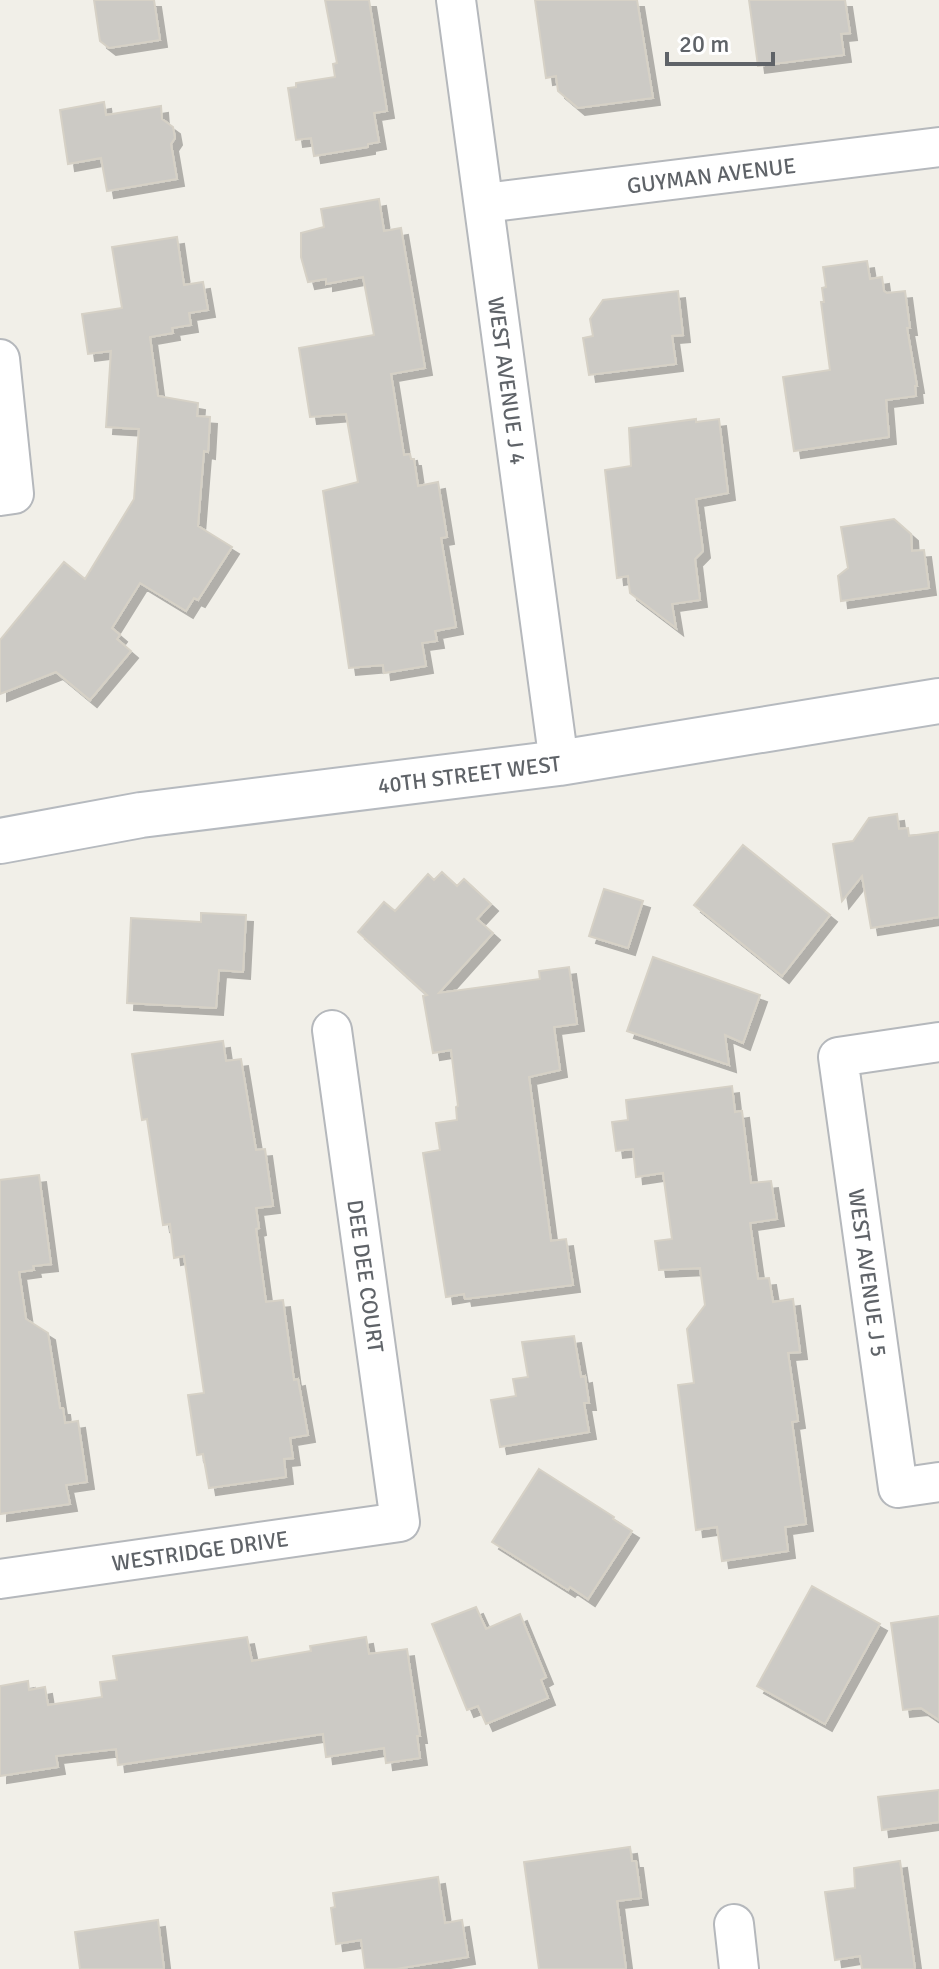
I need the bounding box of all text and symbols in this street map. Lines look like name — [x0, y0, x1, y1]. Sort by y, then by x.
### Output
scale bar — [667, 16, 773, 66]
text: 20 m — [679, 29, 729, 59]
street label: GUYMAN AVENUE — [625, 152, 797, 199]
street label: WEST AVENUE J 4 — [482, 295, 532, 467]
street label: 40TH STREET WEST — [376, 750, 562, 799]
street label: WEST AVENUE J 5 — [842, 1187, 893, 1359]
street label: DEE DEE COURT — [341, 1198, 390, 1354]
street label: WESTRIDGE DRIVE — [110, 1525, 290, 1577]

